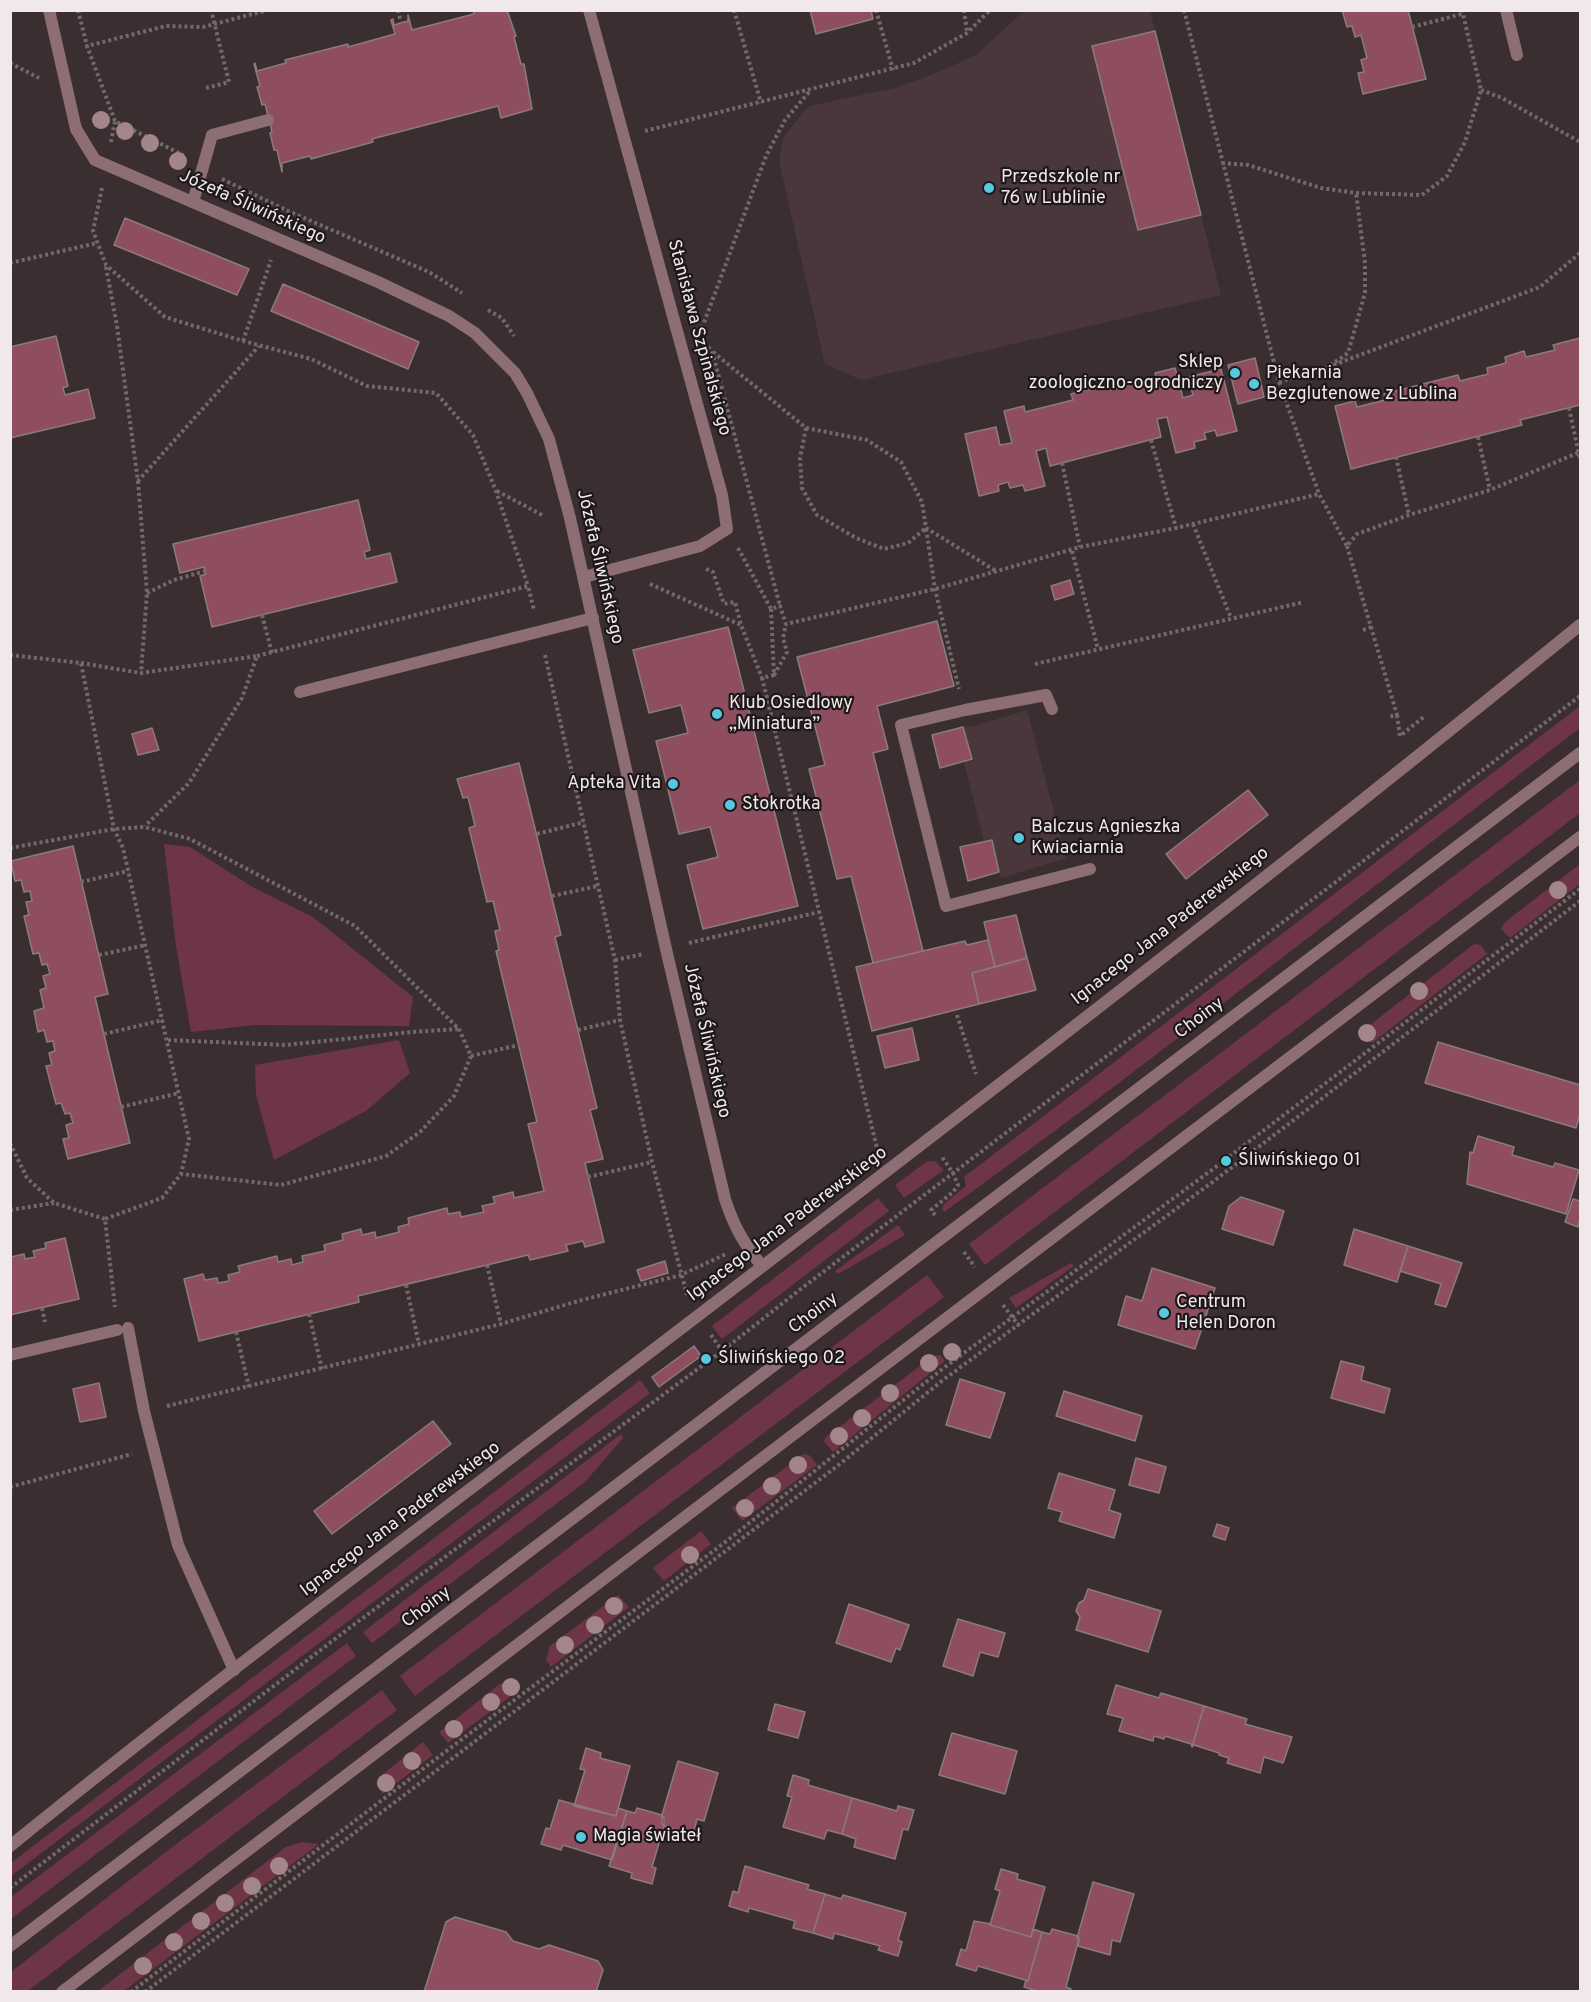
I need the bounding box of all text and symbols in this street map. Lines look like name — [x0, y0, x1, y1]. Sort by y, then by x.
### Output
street label: Józefa Śliwińskiego — [175, 166, 329, 250]
place label: Przedszkole nr 76 w Lublinie — [1001, 167, 1121, 210]
marker: Przedszkole nr 76 w Lublinie — [982, 181, 996, 195]
street label: Stanisława Szpinalskiego — [661, 238, 735, 438]
place label: Sklep zoologiczno-ogrodniczy — [1029, 352, 1223, 394]
place label: Piekarnia Bezglutenowe z Lublina — [1266, 363, 1457, 406]
marker: Sklep zoologiczno-ogrodniczy — [1228, 366, 1242, 380]
marker: Piekarnia Bezglutenowe z Lublina — [1247, 377, 1261, 391]
street label: Józefa Śliwińskiego — [571, 488, 627, 646]
place label: Klub Osiedlowy „Miniatura” — [729, 693, 853, 736]
marker: Klub Osiedlowy „Miniatura” — [710, 707, 724, 721]
place label: Apteka Vita — [567, 773, 661, 795]
marker: Apteka Vita — [666, 777, 680, 791]
place label: Stokrotka — [742, 794, 820, 816]
marker: Stokrotka — [723, 798, 737, 812]
place label: Balczus Agnieszka Kwiaciarnia — [1031, 817, 1180, 860]
marker: Balczus Agnieszka Kwiaciarnia — [1012, 831, 1026, 845]
street label: Ignacego Jana Paderewskiego — [1068, 843, 1274, 1011]
street label: Józefa Śliwińskiego — [678, 962, 734, 1120]
street label: Choiny — [1171, 993, 1229, 1045]
street label: Ignacego Jana Paderewskiego — [684, 1143, 892, 1307]
place label: Śliwińskiego 01 — [1238, 1150, 1361, 1172]
marker: Śliwińskiego 01 — [1219, 1154, 1233, 1168]
street label: Choiny — [785, 1288, 843, 1340]
place label: Centrum Helen Doron — [1176, 1292, 1276, 1334]
marker: Centrum Helen Doron — [1157, 1306, 1171, 1320]
place label: Śliwińskiego 02 — [718, 1348, 845, 1370]
marker: Śliwińskiego 02 — [699, 1352, 713, 1366]
street label: Ignacego Jana Paderewskiego — [297, 1438, 505, 1602]
street label: Choiny — [398, 1582, 456, 1634]
place label: Magia świateł — [593, 1826, 701, 1848]
marker: Magia świateł — [574, 1830, 588, 1844]

